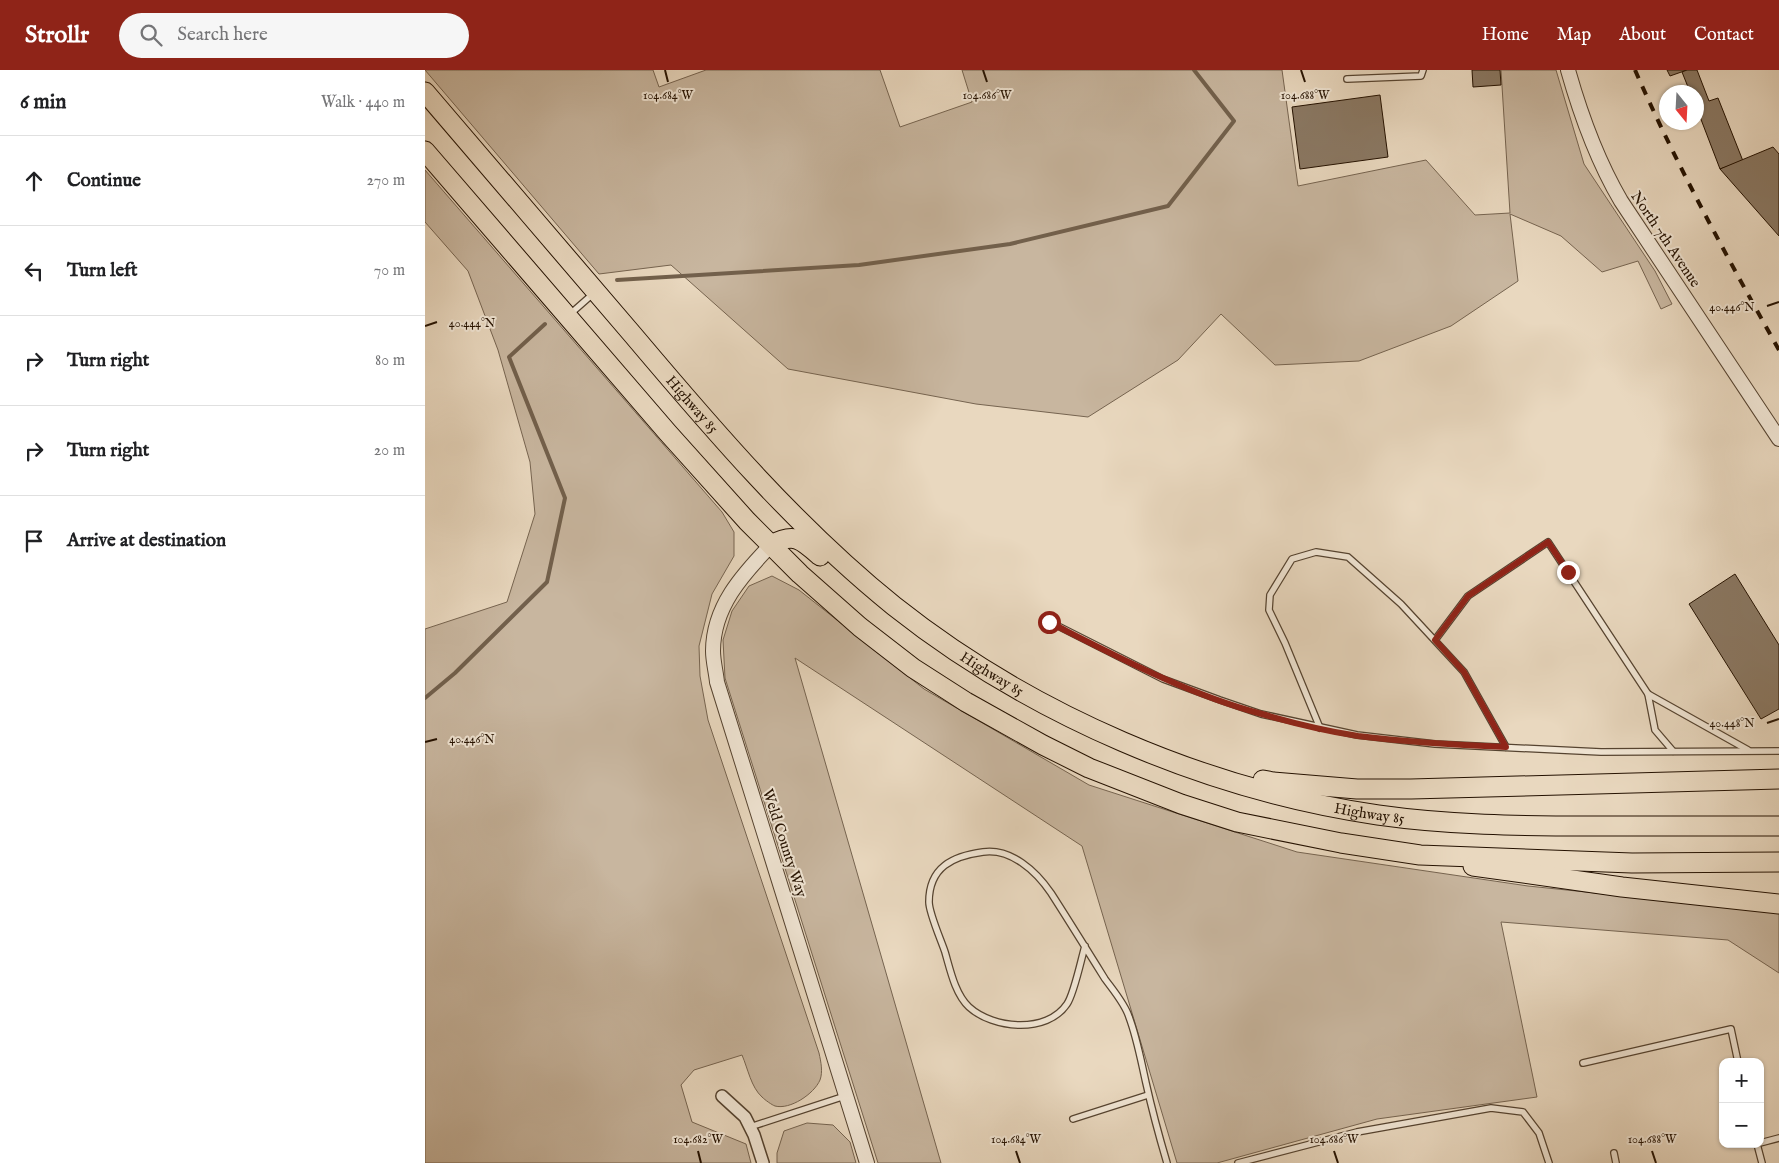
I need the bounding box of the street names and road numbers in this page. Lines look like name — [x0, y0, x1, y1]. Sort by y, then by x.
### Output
street label: North 7th Avenue — [1626, 188, 1705, 291]
street label: Highway 85 — [661, 372, 723, 438]
street label: Highway 85 — [956, 648, 1027, 701]
street label: Weld County Way — [758, 786, 811, 900]
street label: Highway 85 — [1333, 799, 1406, 828]

